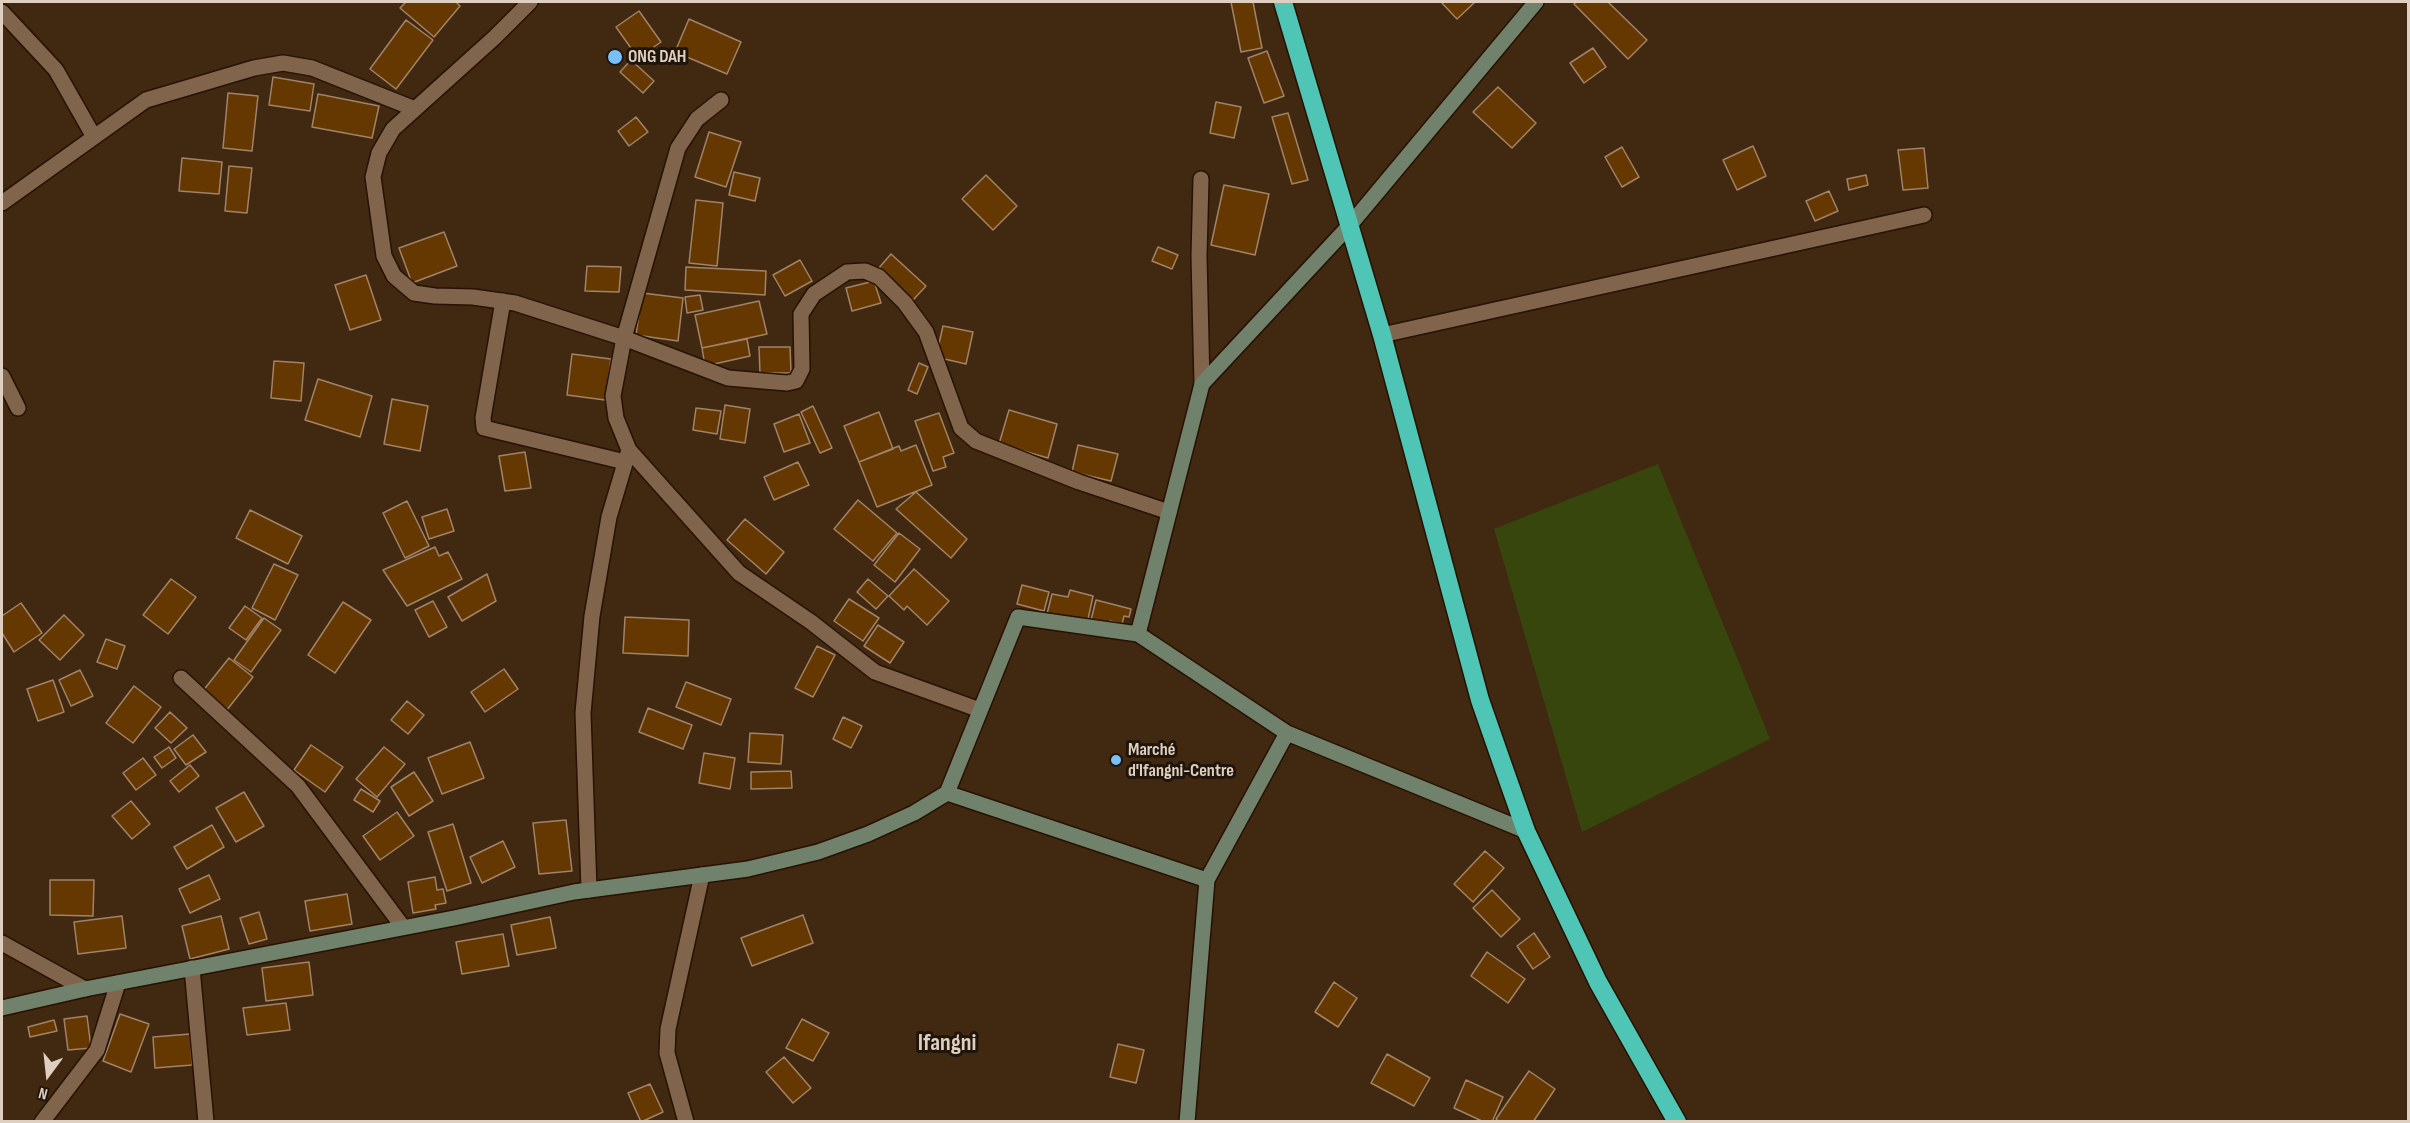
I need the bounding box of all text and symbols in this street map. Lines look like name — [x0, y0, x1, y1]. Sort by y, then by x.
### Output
place label: ONG DAH — [628, 46, 686, 68]
marker: ONG DAH — [606, 48, 624, 66]
place label: Marché d'Ifangni-Centre — [1128, 739, 1234, 782]
marker: Marché d'Ifangni-Centre — [1109, 753, 1123, 767]
district label: Ifangni — [918, 1030, 976, 1058]
north arrow — [18, 1045, 78, 1105]
text: N — [37, 1083, 50, 1103]

